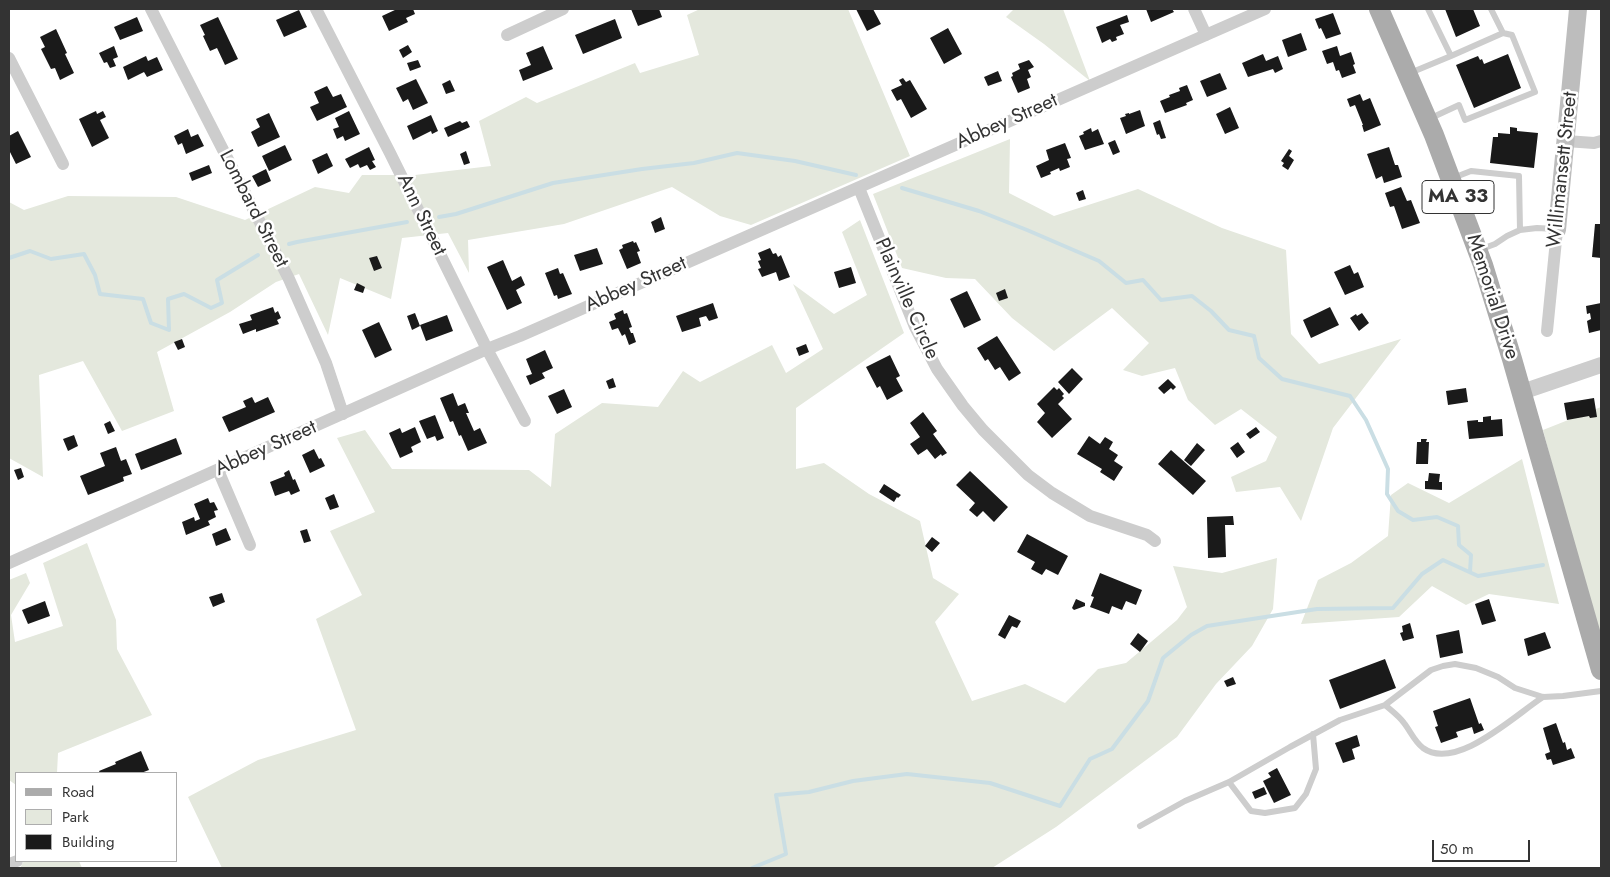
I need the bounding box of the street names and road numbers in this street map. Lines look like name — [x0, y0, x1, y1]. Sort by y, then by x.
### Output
street label: Abbey Street — [953, 89, 1061, 155]
street label: Willimansett Street — [1543, 91, 1583, 249]
street label: Lombard Street — [213, 146, 293, 272]
street label: Ann Street — [391, 170, 451, 260]
road number: MA 33 — [1422, 180, 1494, 213]
street label: Memorial Drive — [1461, 232, 1523, 362]
street label: Plainville Circle — [869, 235, 943, 363]
street label: Abbey Street — [582, 252, 690, 318]
street label: Abbey Street — [212, 416, 320, 482]

